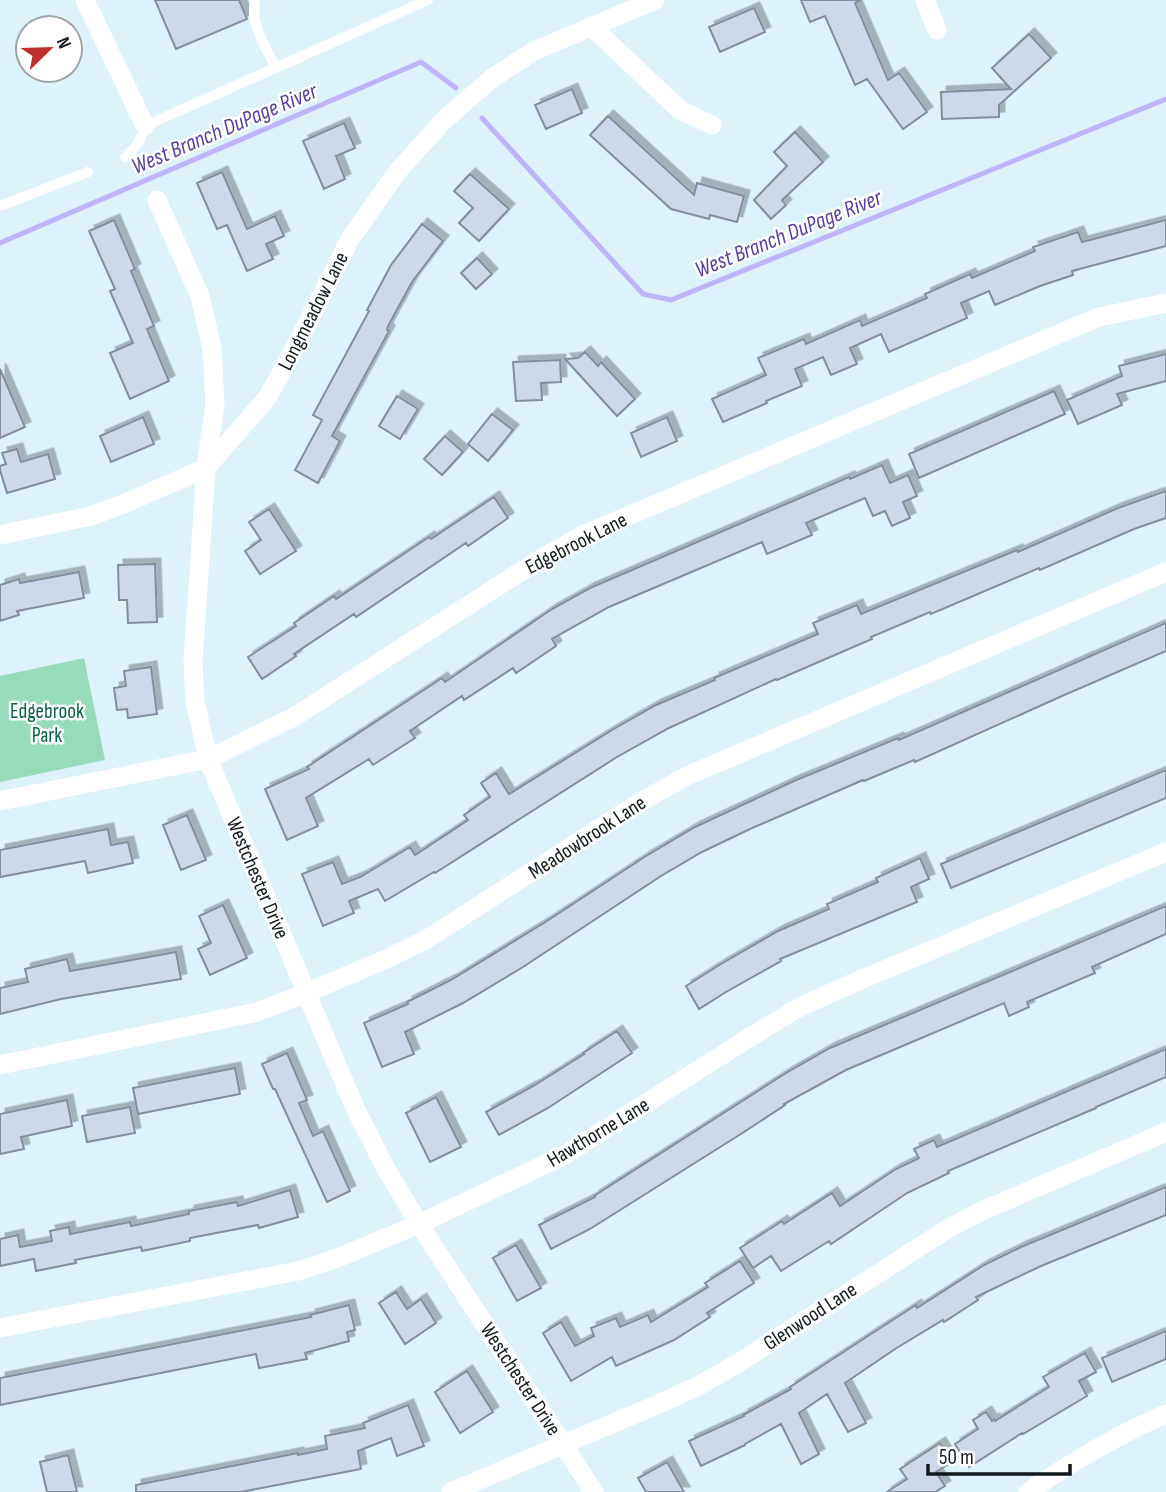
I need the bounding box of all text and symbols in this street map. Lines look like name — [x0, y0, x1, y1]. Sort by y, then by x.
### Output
north arrow — [14, 14, 84, 84]
text: N — [51, 34, 76, 52]
water label: West Branch DuPage River — [127, 77, 323, 181]
water label: West Branch DuPage River — [691, 183, 887, 284]
street label: Longmeadow Lane — [273, 248, 354, 375]
street label: Edgebrook Lane — [521, 507, 631, 580]
park label: Edgebrook Park — [10, 699, 84, 748]
street label: Meadowbrook Lane — [524, 790, 651, 885]
street label: Westchester Drive — [221, 814, 294, 943]
street label: Hawthorne Lane — [543, 1092, 654, 1173]
street label: Glenwood Lane — [759, 1277, 862, 1356]
street label: Westchester Drive — [475, 1318, 566, 1440]
scale bar — [928, 1432, 1070, 1476]
text: 50 m — [939, 1445, 974, 1470]

